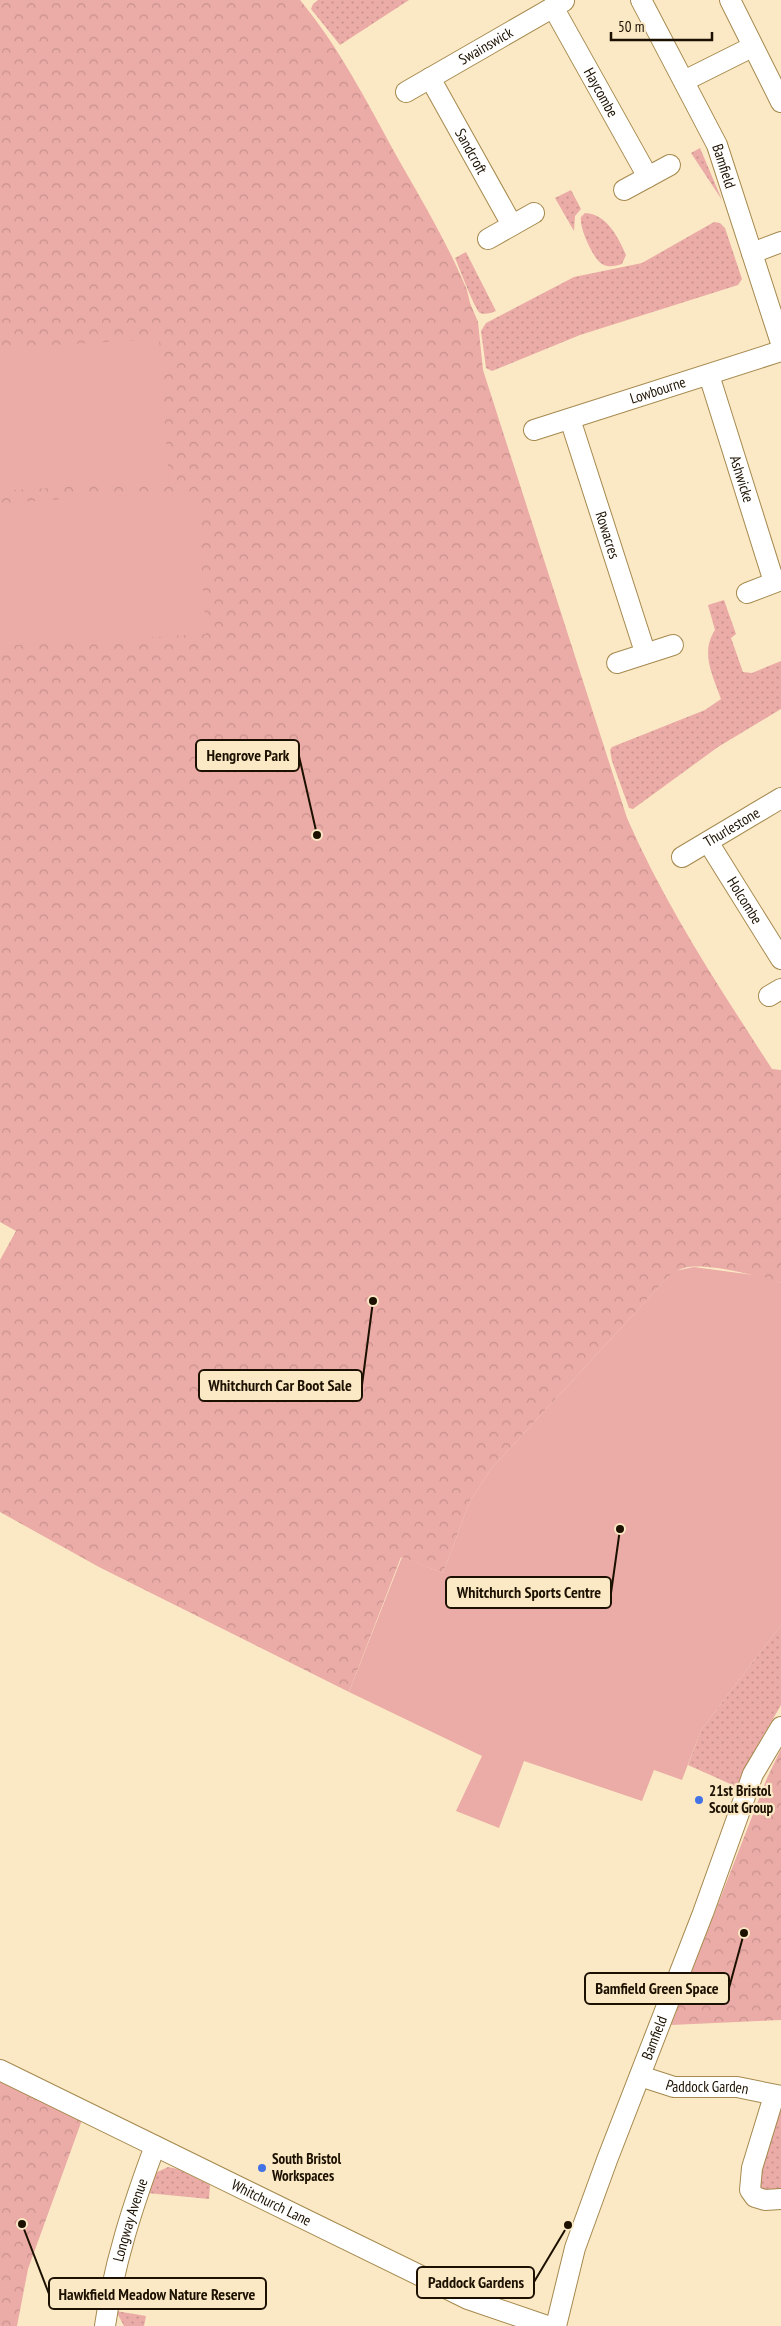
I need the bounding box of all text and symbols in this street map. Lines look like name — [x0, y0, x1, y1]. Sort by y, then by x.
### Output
scale bar — [611, 10, 712, 42]
text: 50 m — [618, 17, 644, 36]
street label: Swainswick — [455, 22, 516, 69]
street label: Haycombe — [580, 64, 623, 120]
street label: Sandcroft — [451, 125, 492, 177]
street label: Bamfield — [708, 141, 740, 191]
street label: Lowbourne — [628, 372, 688, 408]
street label: Ashwicke — [726, 453, 758, 505]
street label: Rowacres — [591, 509, 624, 561]
callout: Hengrove Park — [196, 740, 299, 771]
text: Hengrove Park — [207, 745, 290, 765]
street label: Thurlestone — [700, 803, 763, 851]
street label: Holcombe — [723, 873, 767, 927]
callout: Whitchurch Car Boot Sale — [199, 1370, 362, 1401]
text: Whitchurch Car Boot Sale — [207, 1375, 352, 1395]
callout: Whitchurch Sports Centre — [446, 1577, 611, 1608]
text: Whitchurch Sports Centre — [456, 1582, 601, 1602]
place label: 21st Bristol Scout Group — [709, 1781, 774, 1817]
marker: 21st Bristol Scout Group — [693, 1794, 705, 1806]
callout: Bamfield Green Space — [585, 1973, 729, 2004]
text: Bamfield Green Space — [595, 1978, 719, 1998]
street label: Bamfield — [637, 2013, 671, 2062]
street label: Paddock Garden — [664, 2075, 750, 2098]
place label: South Bristol Workspaces — [271, 2149, 342, 2185]
marker: South Bristol Workspaces — [256, 2162, 268, 2174]
street label: Whitchurch Lane — [228, 2175, 315, 2230]
street label: Longway Avenue — [108, 2176, 151, 2263]
callout: Paddock Gardens — [417, 2267, 534, 2298]
text: Paddock Gardens — [428, 2272, 524, 2292]
callout: Hawkfield Meadow Nature Reserve — [49, 2278, 266, 2309]
text: Hawkfield Meadow Nature Reserve — [59, 2284, 256, 2304]

